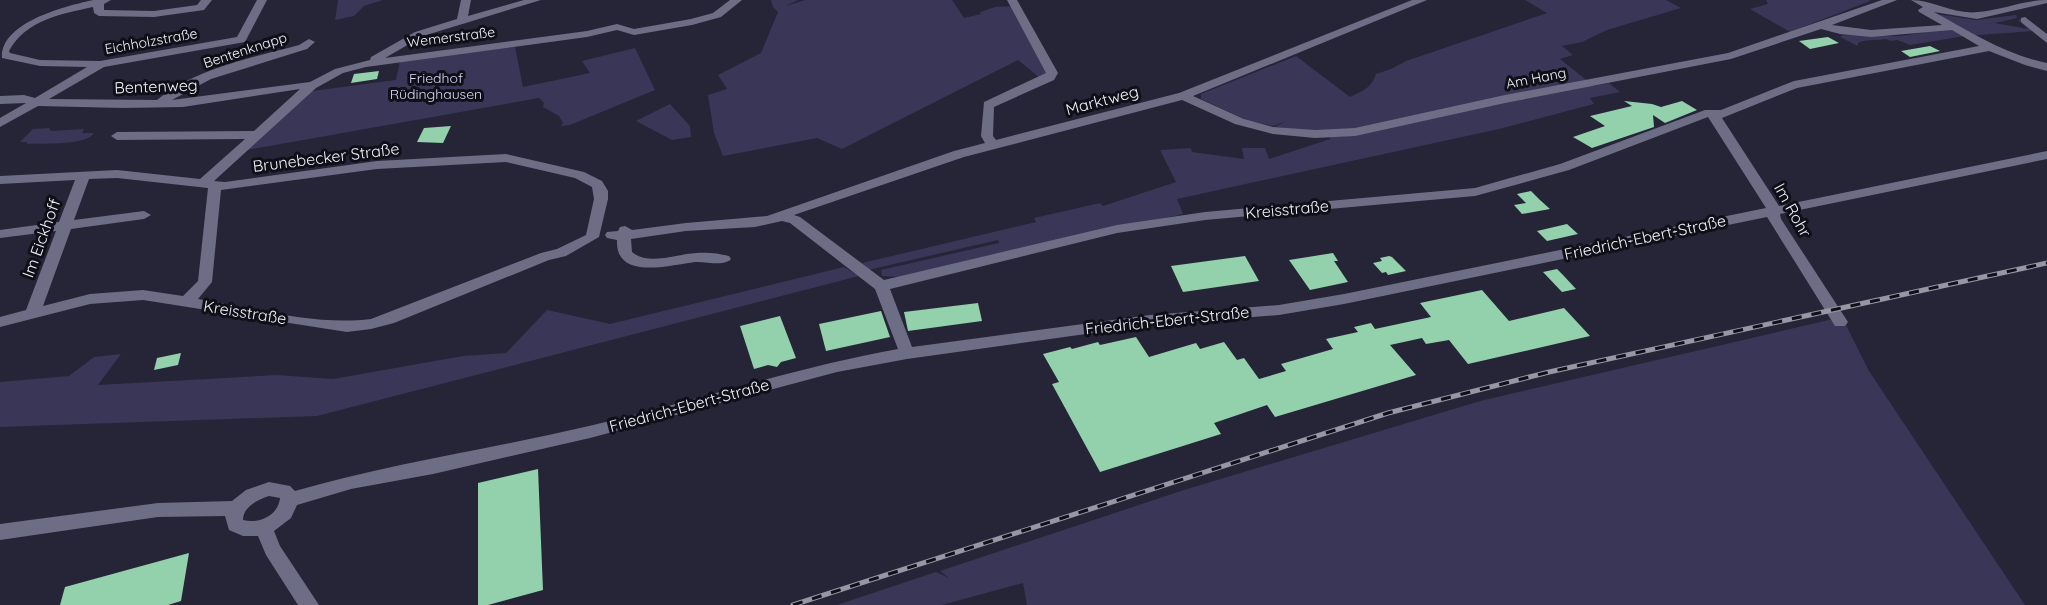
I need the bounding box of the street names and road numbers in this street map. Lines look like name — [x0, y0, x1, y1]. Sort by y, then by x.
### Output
street label: Wemerstraße — [406, 23, 496, 51]
street label: Eichholzstraße — [103, 24, 199, 58]
street label: Bentenknapp — [201, 28, 289, 72]
street label: Am Hang — [1504, 63, 1568, 93]
street label: Bentenweg — [114, 75, 198, 97]
street label: Marktweg — [1063, 81, 1141, 119]
street label: Brunebecker Straße — [252, 138, 400, 176]
street label: Im Rohr — [1770, 180, 1816, 240]
street label: Im Eickhoff — [17, 195, 65, 280]
street label: Kreisstraße — [1244, 195, 1330, 223]
street label: Friedrich-Ebert-Straße — [1562, 210, 1728, 264]
street label: Kreisstraße — [202, 296, 288, 328]
street label: Friedrich-Ebert-Straße — [1084, 301, 1250, 339]
street label: Friedrich-Ebert-Straße — [607, 374, 771, 436]

